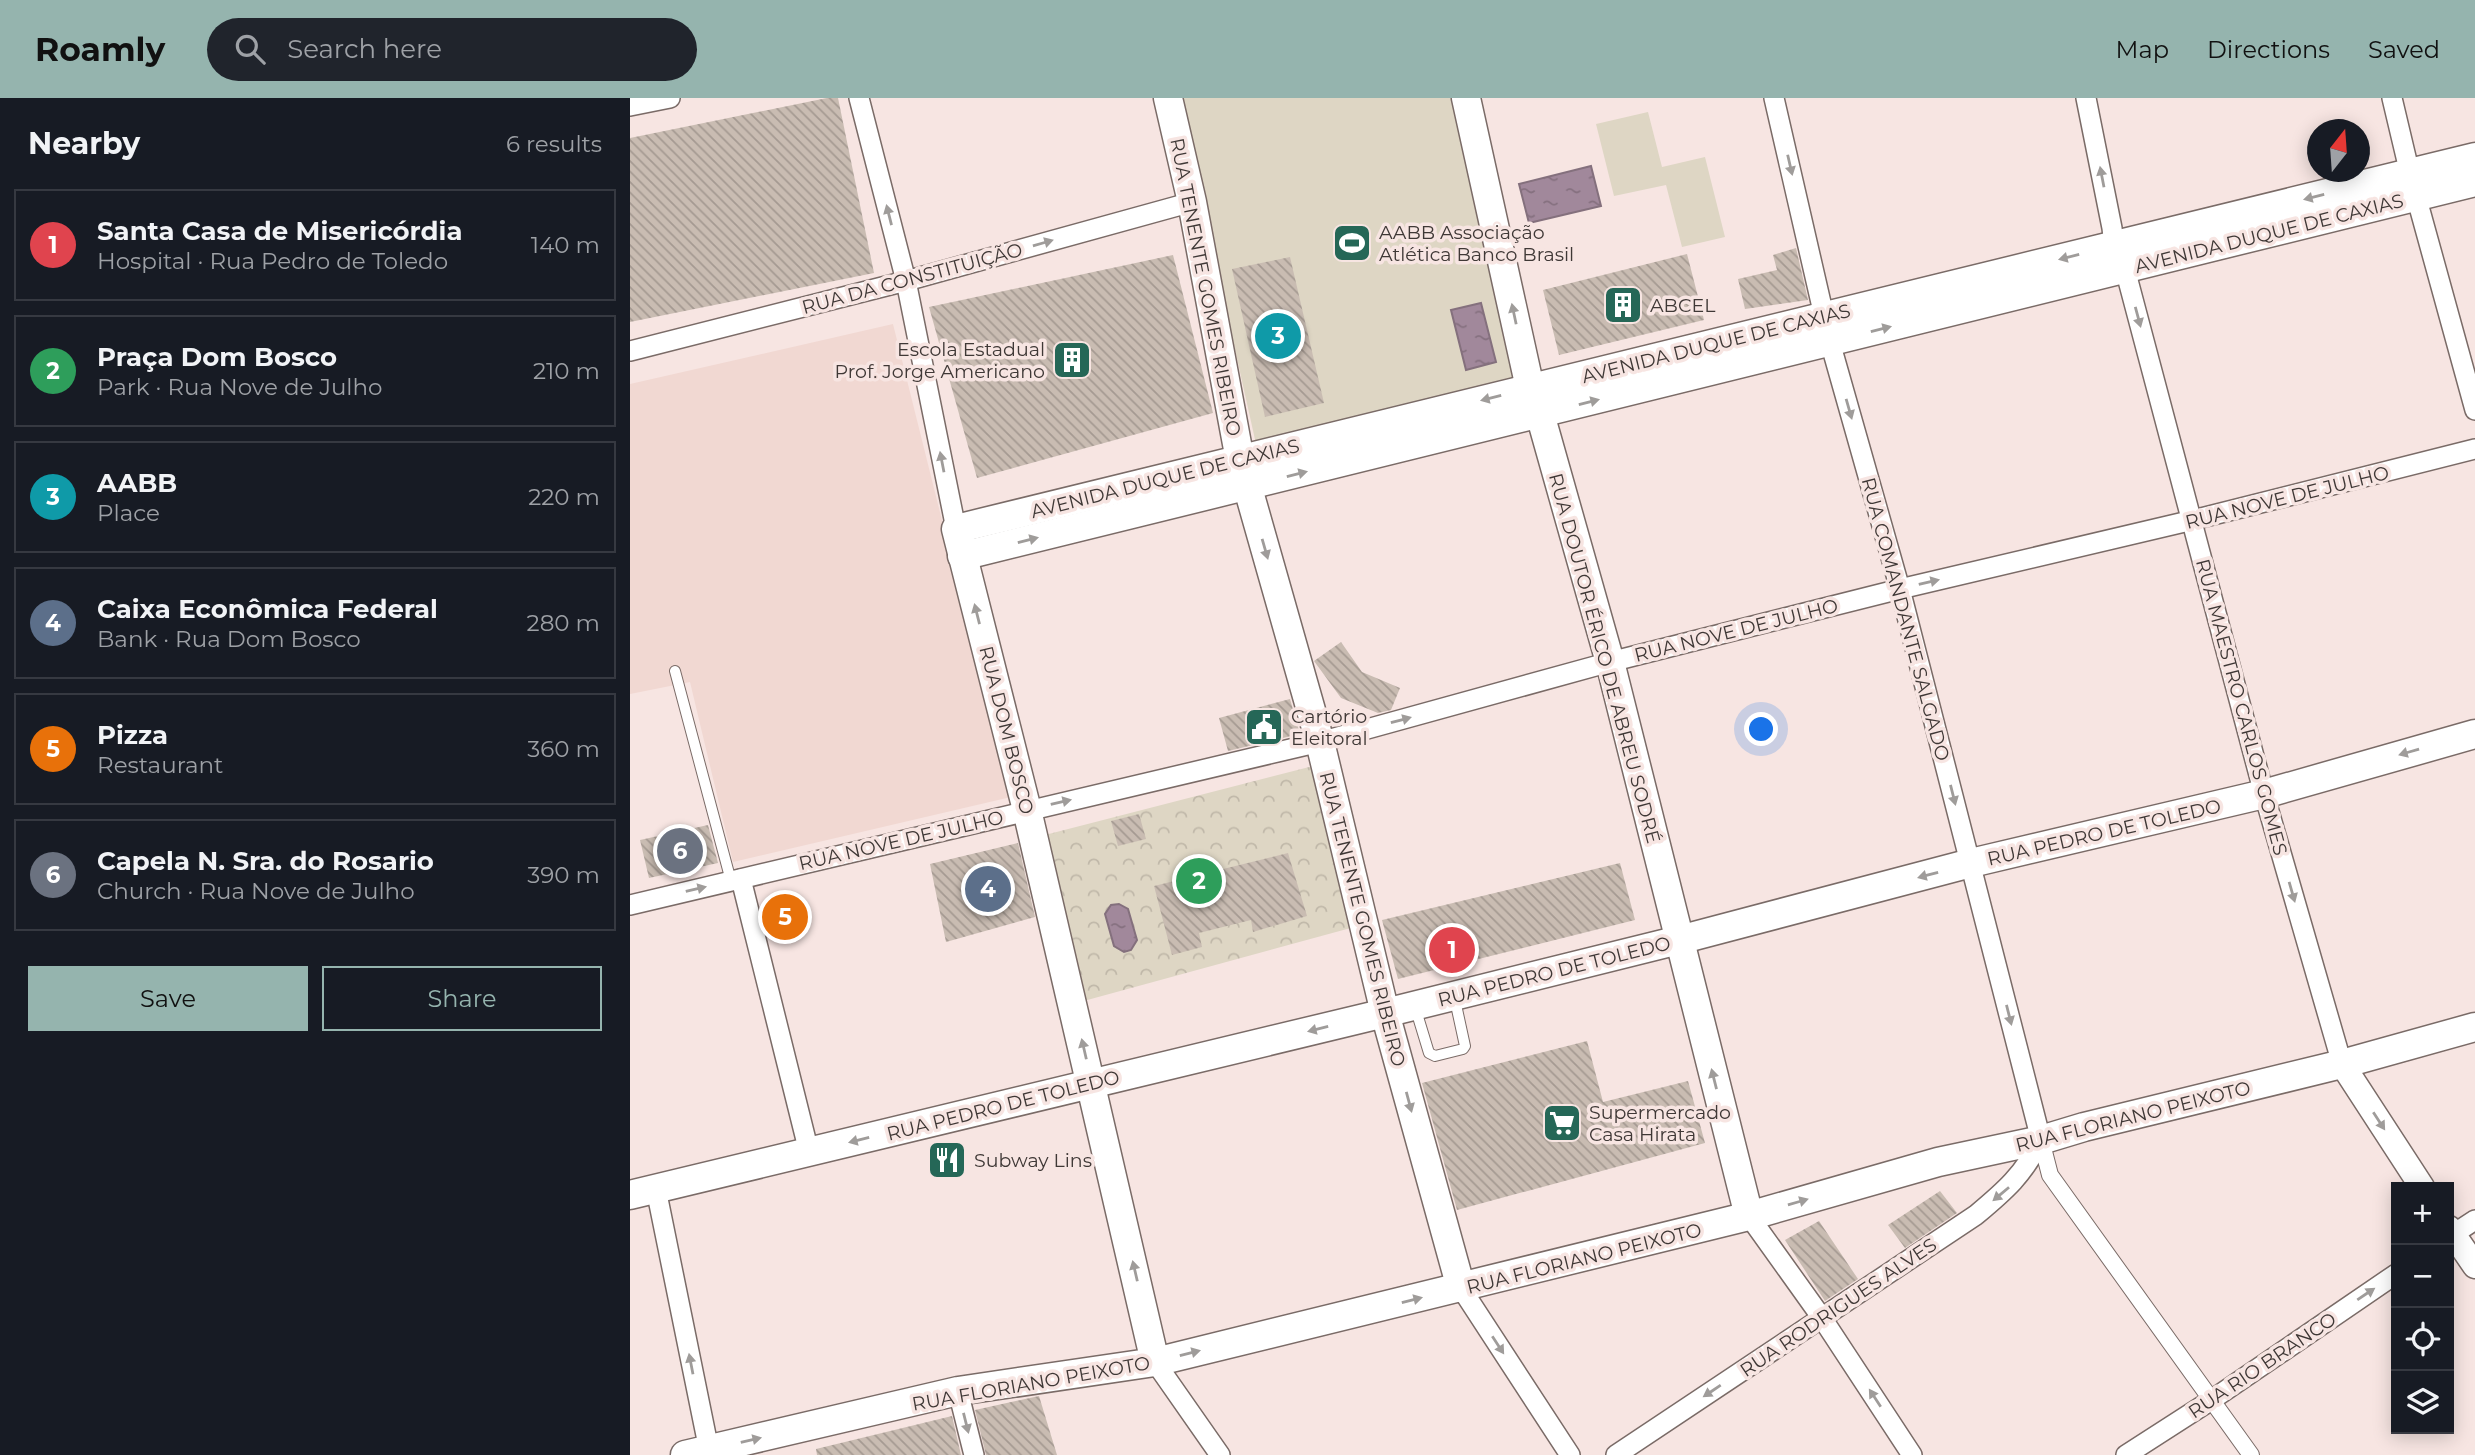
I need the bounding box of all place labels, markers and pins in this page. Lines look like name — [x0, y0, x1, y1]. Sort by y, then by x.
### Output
place label: AABB Associação Atlética Banco Brasil — [1379, 221, 1574, 266]
sports icon: AABB Associação Atlética Banco Brasil — [1331, 222, 1373, 264]
building icon: ABCEL — [1602, 284, 1644, 326]
place label: ABCEL — [1650, 294, 1716, 317]
pin: 3 — [1255, 310, 1301, 362]
place label: Escola Estadual Prof. Jorge Americano — [834, 338, 1045, 383]
building icon: Escola Estadual Prof. Jorge Americano — [1051, 339, 1093, 381]
place label: Cartório Eleitoral — [1291, 705, 1368, 750]
public building icon: Cartório Eleitoral — [1243, 706, 1285, 748]
pin: 6 — [657, 825, 703, 877]
pin: 2 — [1176, 855, 1222, 907]
pin: 4 — [965, 863, 1011, 915]
pin: 5 — [762, 891, 808, 943]
pin: 1 — [1429, 924, 1475, 976]
place label: Supermercado Casa Hirata — [1589, 1101, 1731, 1146]
supermarket icon: Supermercado Casa Hirata — [1541, 1102, 1583, 1144]
restaurant icon: Subway Lins — [926, 1139, 968, 1181]
place label: Subway Lins — [974, 1149, 1092, 1172]

